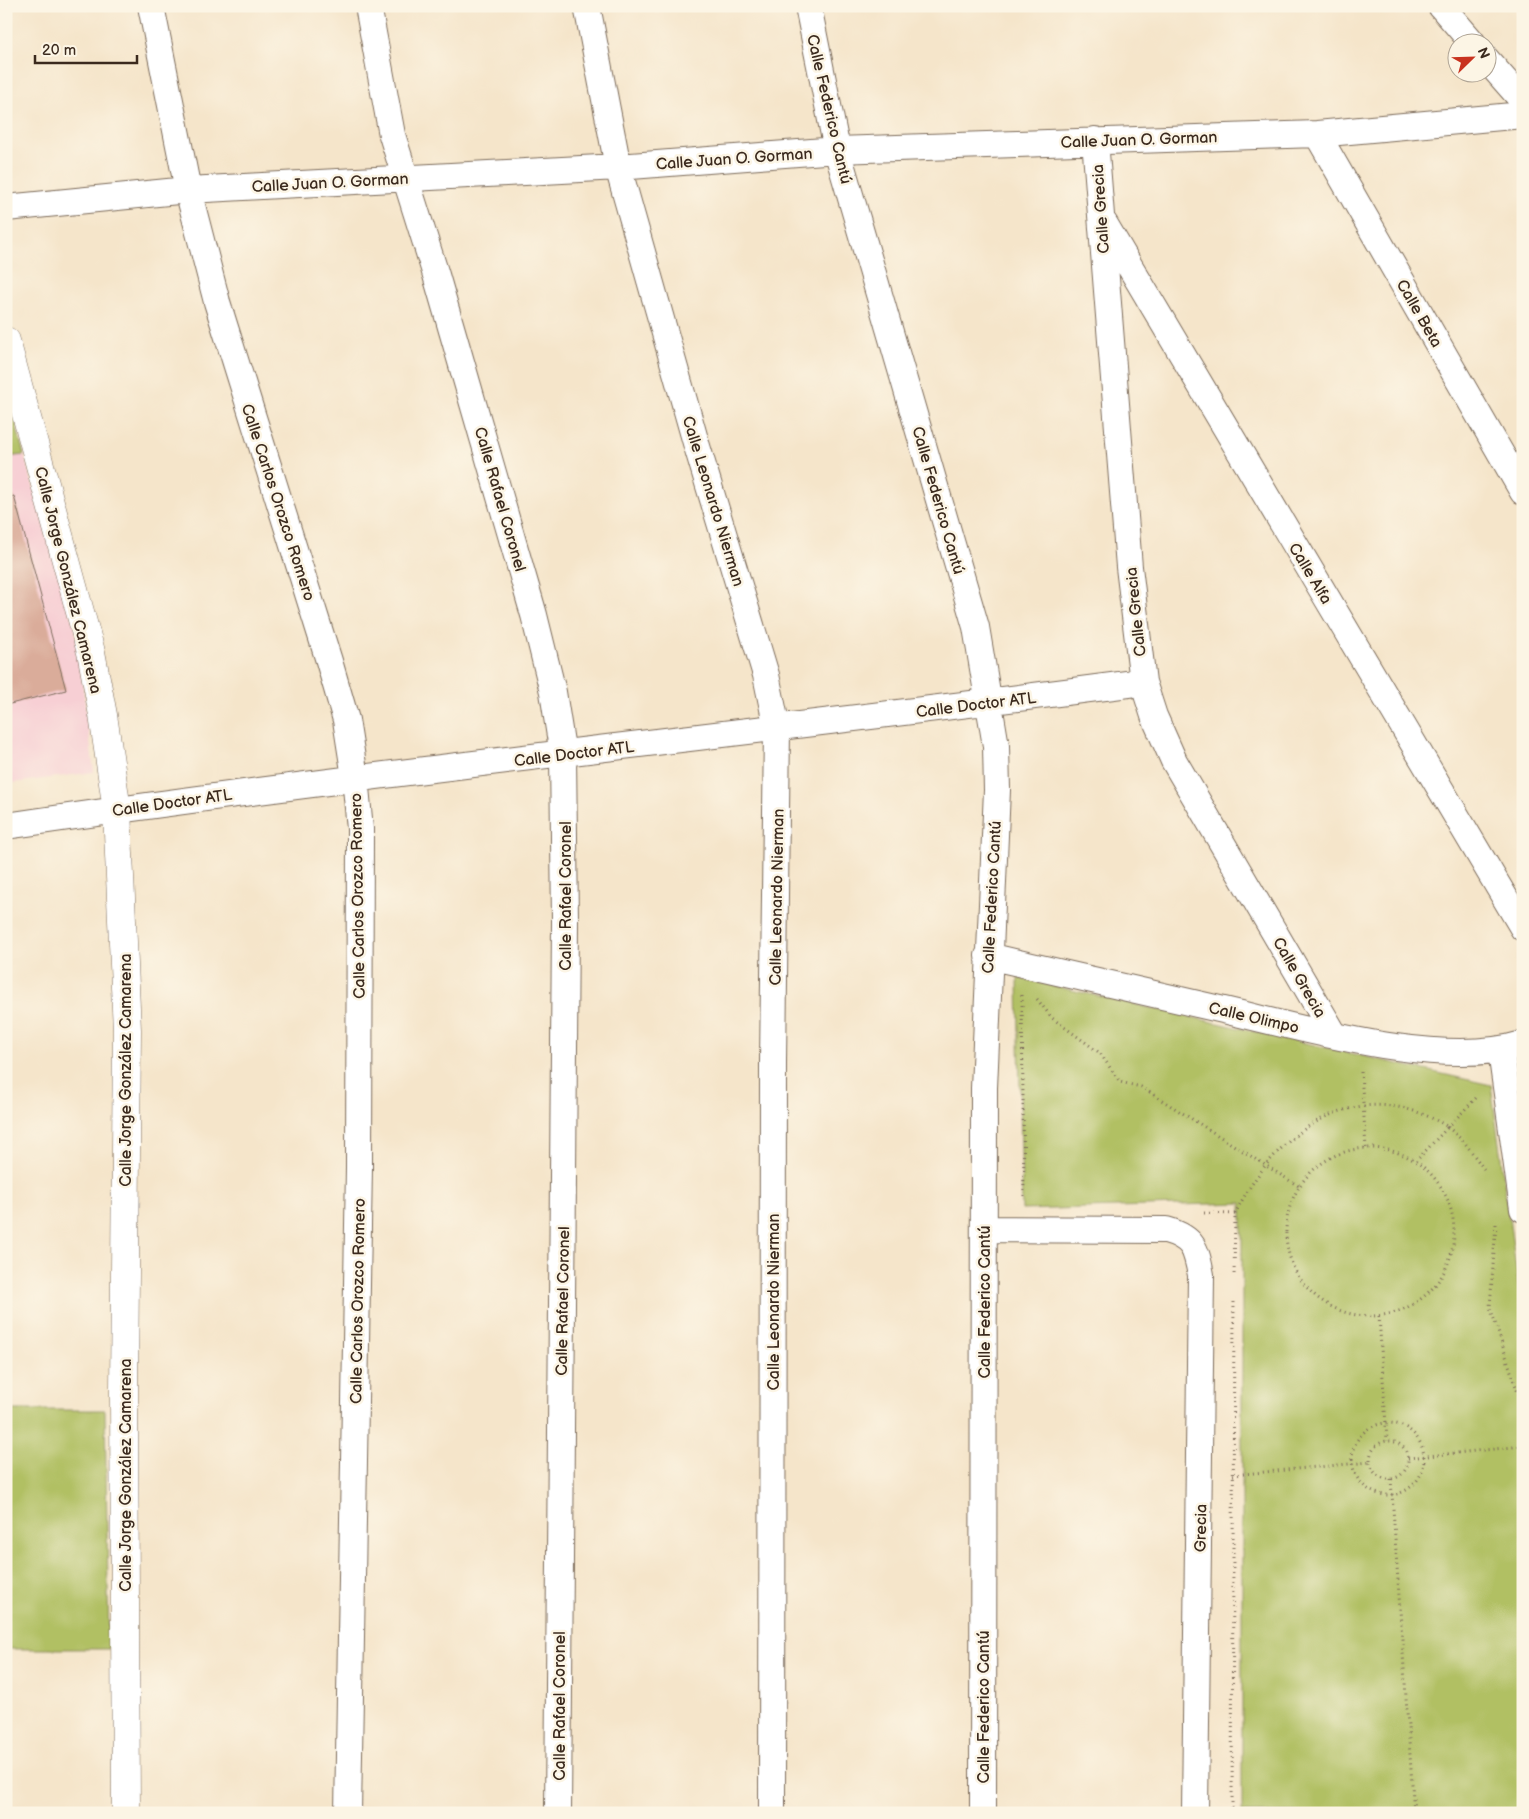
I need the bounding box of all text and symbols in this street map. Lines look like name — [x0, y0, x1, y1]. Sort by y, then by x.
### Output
scale bar — [35, 32, 138, 64]
north arrow — [1446, 32, 1496, 82]
street label: Calle Federico Cantú — [802, 33, 855, 186]
text: 20 m — [42, 41, 76, 60]
text: N — [1474, 45, 1493, 61]
street label: Calle Juan O. Gorman — [1060, 128, 1218, 153]
street label: Calle Juan O. Gorman — [655, 145, 813, 174]
street label: Calle Grecia — [1089, 164, 1114, 254]
street label: Calle Juan O. Gorman — [251, 170, 409, 197]
street label: Calle Beta — [1392, 276, 1446, 351]
street label: Calle Carlos Orozco Romero — [237, 402, 318, 603]
street label: Calle Leonardo Nierman — [678, 414, 748, 589]
street label: Calle Federico Cantú — [907, 424, 968, 577]
street label: Calle Rafael Coronel — [470, 425, 529, 574]
street label: Calle Jorge González Camarena — [30, 465, 105, 696]
street label: Calle Alfa — [1284, 540, 1335, 608]
street label: Calle Grecia — [1122, 566, 1151, 657]
street label: Calle Doctor ATL — [915, 689, 1038, 722]
street label: Calle Doctor ATL — [513, 738, 636, 771]
street label: Calle Doctor ATL — [111, 786, 234, 821]
street label: Calle Carlos Orozco Romero — [347, 793, 370, 999]
street label: Calle Leonardo Nierman — [766, 808, 789, 986]
street label: Calle Federico Cantú — [979, 820, 1006, 974]
street label: Calle Rafael Coronel — [557, 821, 576, 971]
street label: Calle Grecia — [1268, 934, 1329, 1021]
street label: Calle Jorge González Camarena — [117, 953, 136, 1187]
street label: Calle Olimpo — [1207, 999, 1301, 1038]
street label: Calle Carlos Orozco Romero — [347, 1198, 370, 1404]
street label: Calle Leonardo Nierman — [765, 1213, 784, 1391]
street label: Calle Rafael Coronel — [553, 1226, 574, 1376]
street label: Calle Federico Cantú — [976, 1226, 995, 1378]
street label: Calle Jorge González Camarena — [117, 1358, 136, 1592]
street label: Grecia — [1192, 1504, 1211, 1552]
street label: Calle Rafael Coronel — [551, 1631, 570, 1781]
street label: Calle Federico Cantú — [975, 1631, 994, 1783]

